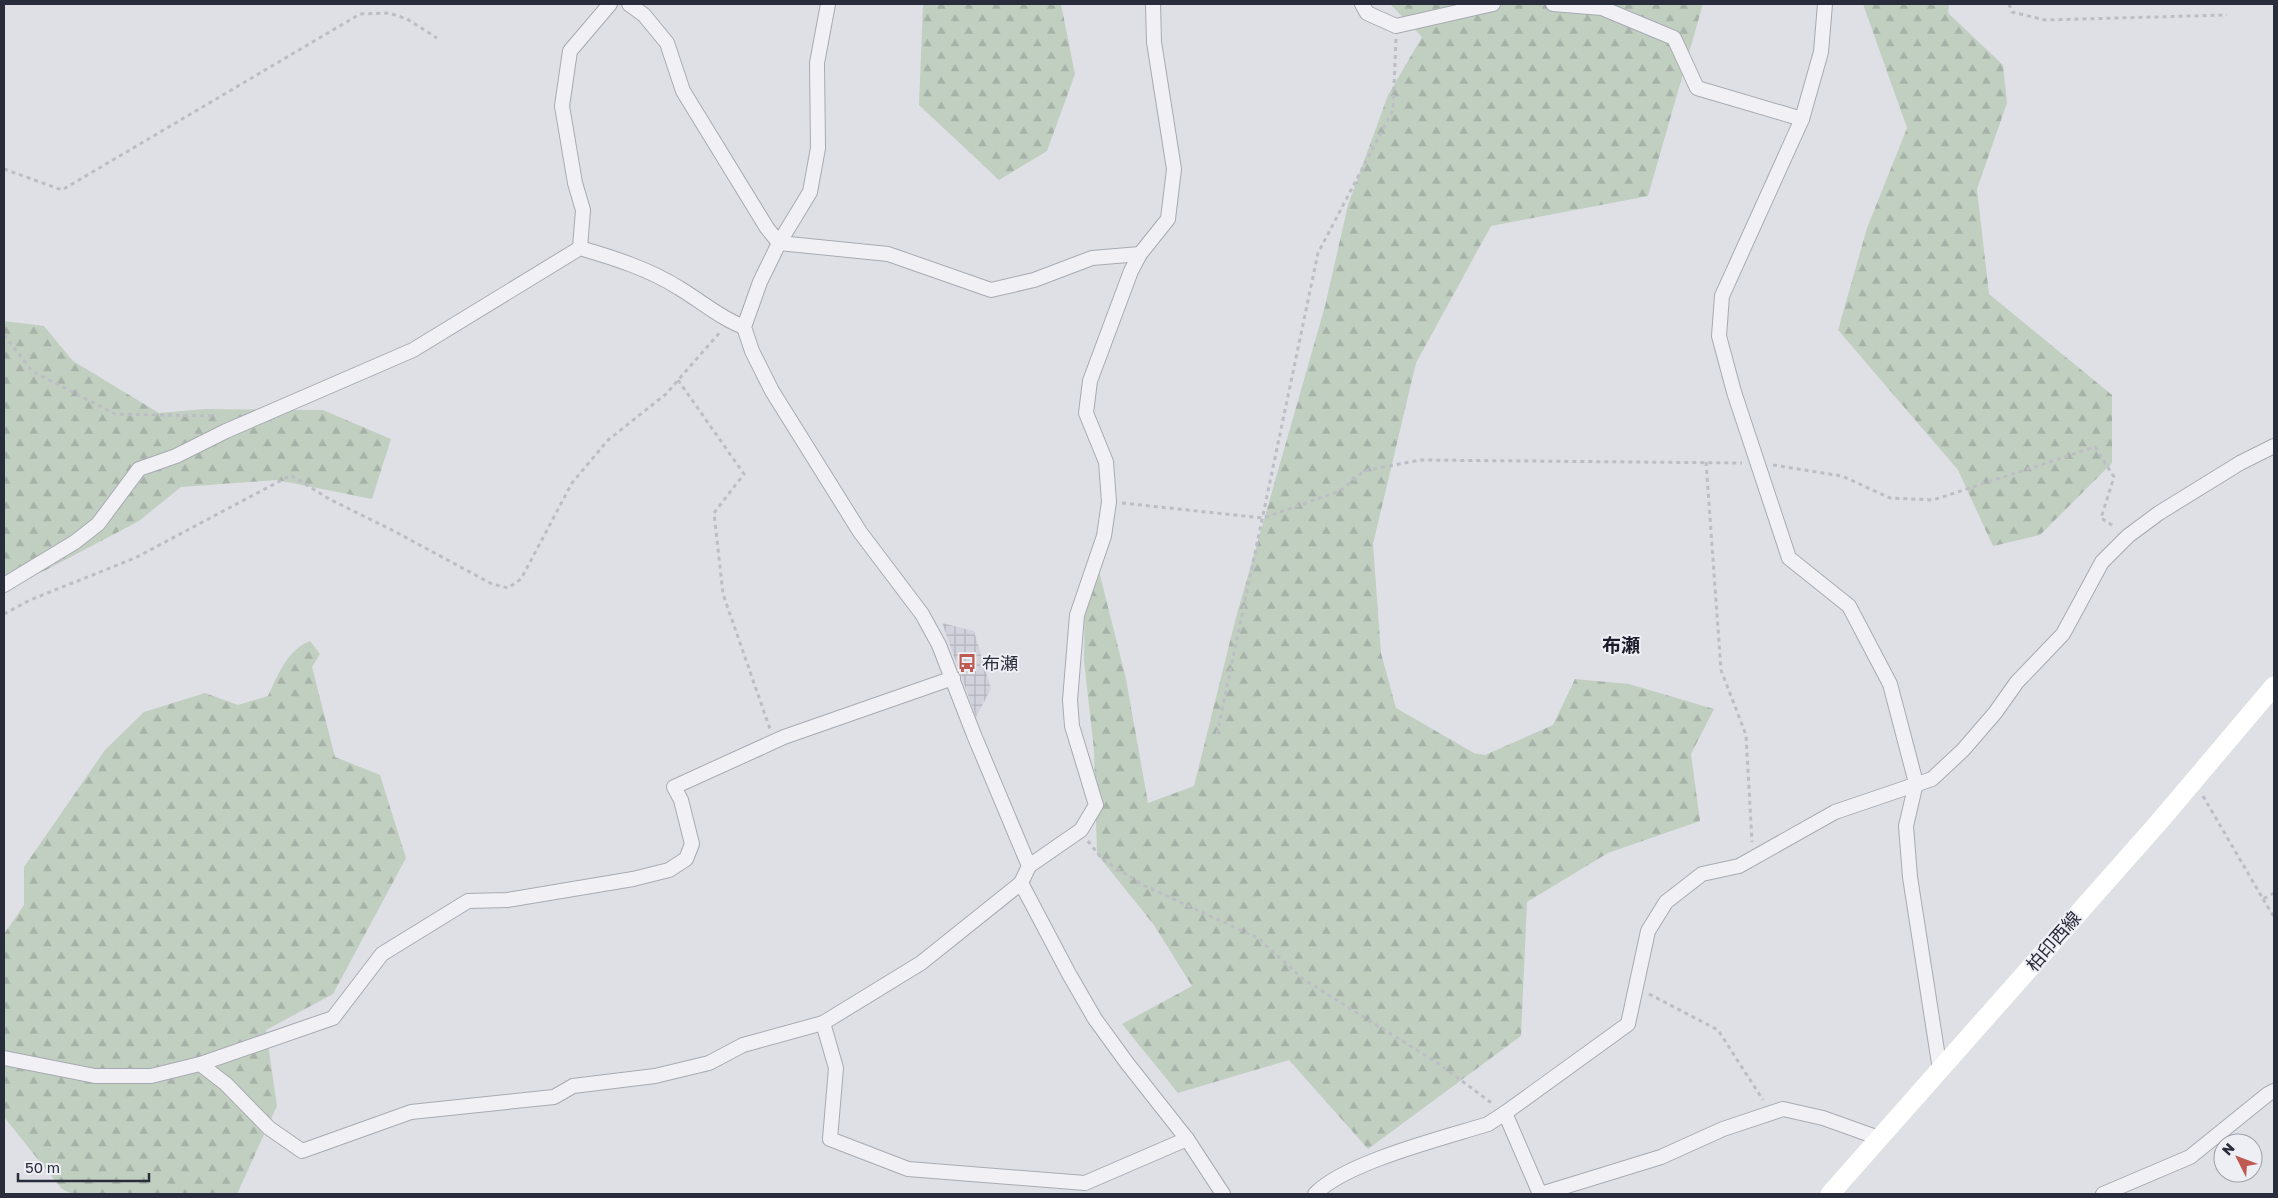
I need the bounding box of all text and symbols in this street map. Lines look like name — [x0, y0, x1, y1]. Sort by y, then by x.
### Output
district label: 布瀬 — [1602, 633, 1640, 656]
bus stop icon: 布瀬 — [956, 652, 978, 674]
place label: 布瀬 — [982, 652, 1018, 674]
street label: 柏印西線 — [2021, 907, 2085, 975]
north arrow — [2213, 1133, 2263, 1183]
text: N — [2218, 1139, 2238, 1159]
scale bar — [18, 1150, 149, 1182]
text: 50 m — [25, 1158, 60, 1176]

